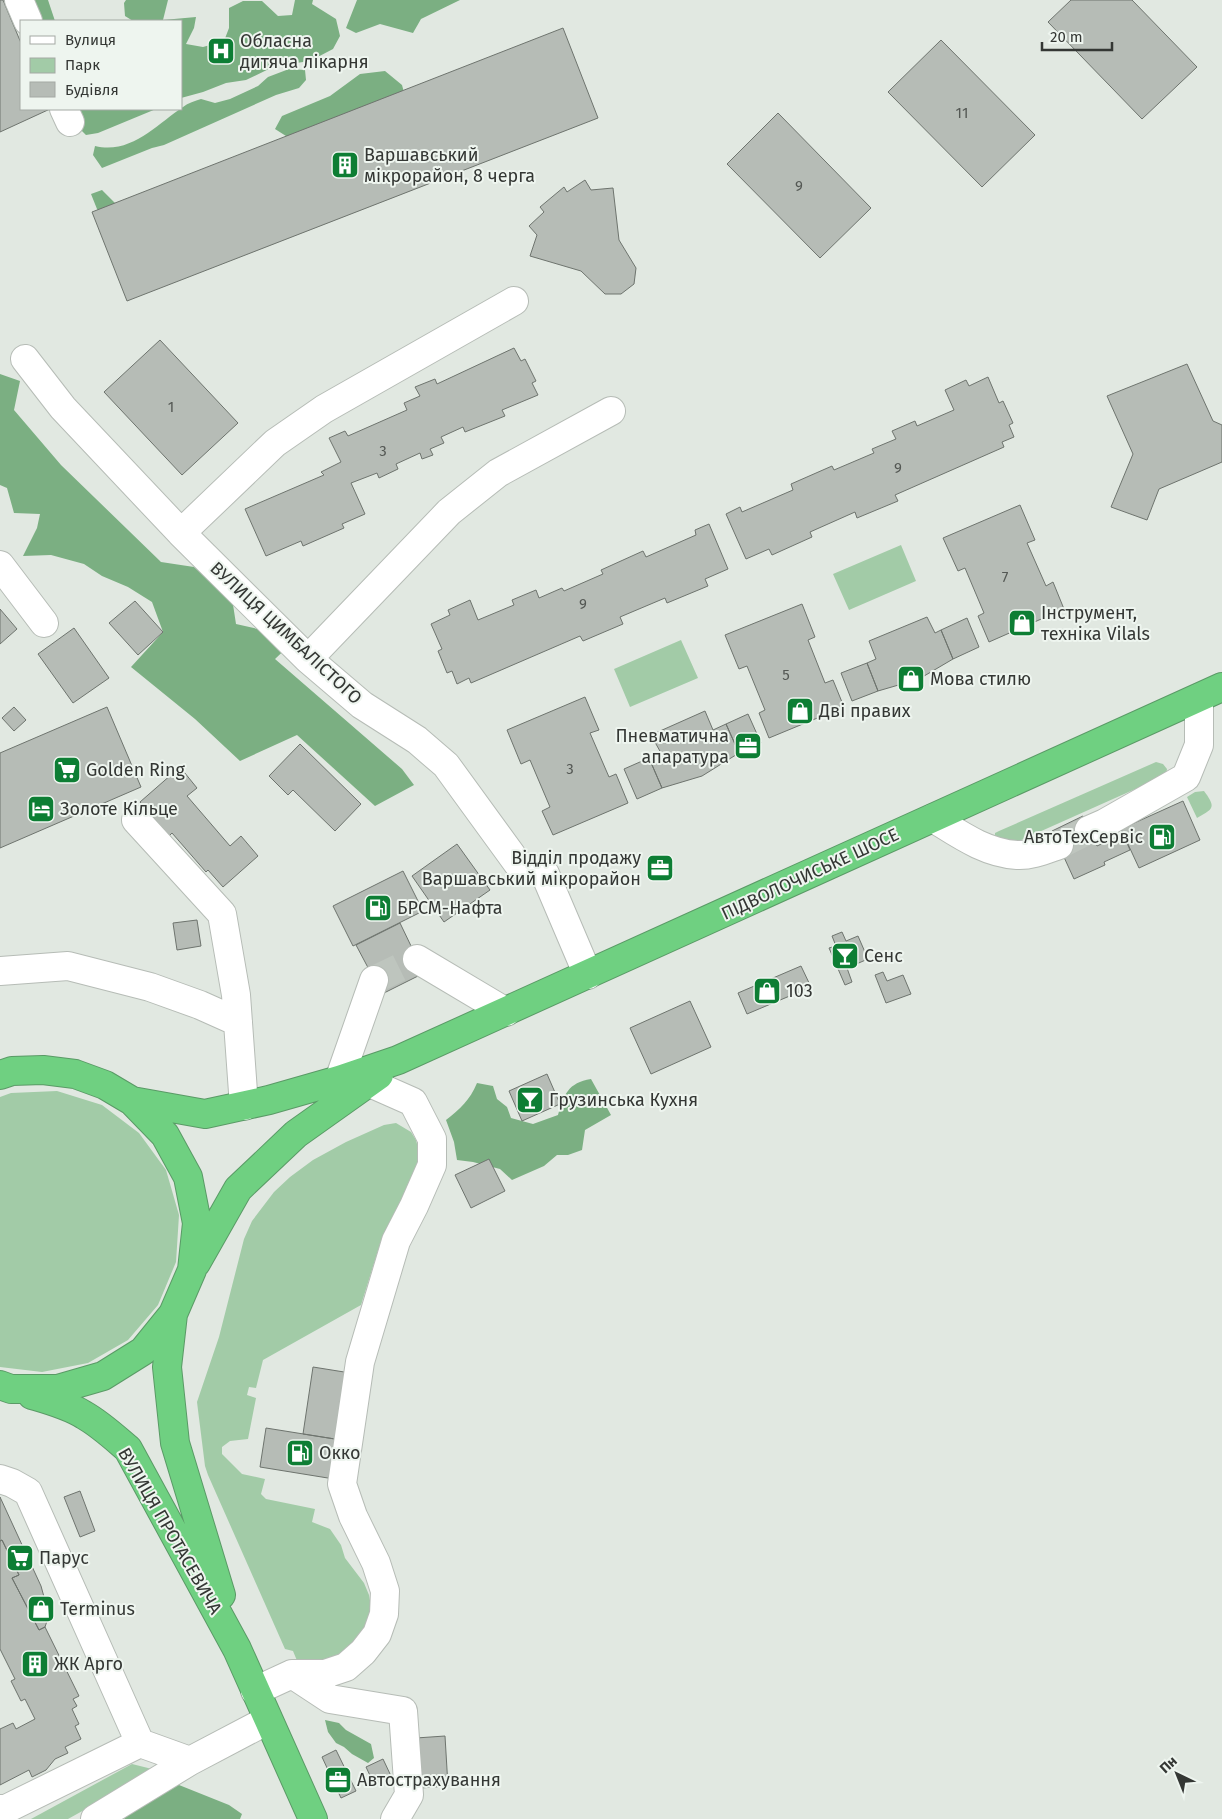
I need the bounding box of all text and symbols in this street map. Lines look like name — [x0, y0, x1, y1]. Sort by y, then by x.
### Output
legend — [20, 20, 182, 110]
scale bar — [1042, 20, 1112, 52]
text: 20 m — [1050, 28, 1083, 46]
place label: Обласна дитяча лікарня — [240, 30, 369, 73]
text: Вулиця — [65, 31, 116, 49]
hospital icon: Обласна дитяча лікарня — [206, 36, 236, 66]
text: Парк — [65, 56, 100, 74]
text: Будівля — [65, 81, 119, 99]
house number: 11 — [956, 104, 968, 122]
place label: Варшавський мікрорайон, 8 черга — [364, 144, 535, 187]
building icon: Варшавський мікрорайон, 8 черга — [330, 150, 360, 180]
house number: 9 — [795, 177, 803, 195]
house number: 1 — [168, 398, 174, 416]
house number: 3 — [379, 442, 387, 460]
house number: 9 — [894, 459, 902, 477]
street label: ВУЛИЦЯ ЦИМБАЛІСТОГО — [206, 557, 366, 709]
house number: 7 — [1002, 568, 1009, 586]
house number: 9 — [579, 595, 587, 613]
place label: Інструмент, техніка Vilals — [1041, 602, 1150, 645]
shop icon: Інструмент, техніка Vilals — [1007, 608, 1037, 638]
shop icon: Мова стилю — [896, 664, 926, 694]
house number: 5 — [782, 666, 790, 684]
place label: Мова стилю — [930, 668, 1031, 690]
shop icon: Дві правих — [785, 696, 815, 726]
place label: Дві правих — [818, 700, 911, 722]
place label: Пневматична апаратура — [615, 725, 729, 768]
office icon: Пневматична апаратура — [733, 731, 763, 761]
supermarket icon: Golden Ring — [52, 755, 82, 785]
place label: Golden Ring — [86, 759, 185, 781]
house number: 3 — [566, 760, 574, 778]
hotel icon: Золоте Кільце — [26, 794, 56, 824]
place label: Золоте Кільце — [60, 798, 178, 820]
fuel station icon: АвтоТехСервіс — [1147, 822, 1177, 852]
street label: ПІДВОЛОЧИСЬКЕ ШОСЕ — [718, 823, 902, 925]
place label: АвтоТехСервіс — [1024, 826, 1143, 848]
place label: Відділ продажу Варшавський мікрорайон — [422, 847, 641, 890]
office icon: Відділ продажу Варшавський мікрорайон — [645, 853, 675, 883]
fuel station icon: БРСМ-Нафта — [363, 893, 393, 923]
place label: БРСМ-Нафта — [397, 897, 503, 919]
bar icon: Сенс — [830, 941, 860, 971]
place label: Сенс — [864, 945, 903, 967]
shop icon: 103 — [752, 976, 782, 1006]
place label: 103 — [786, 980, 813, 1002]
bar icon: Грузинська Кухня — [515, 1085, 545, 1115]
place label: Грузинська Кухня — [549, 1089, 698, 1111]
fuel station icon: Окко — [285, 1438, 315, 1468]
place label: Окко — [319, 1442, 361, 1464]
street label: ВУЛИЦЯ ПРОТАСЕВИЧА — [113, 1444, 227, 1619]
supermarket icon: Парус — [5, 1543, 35, 1573]
place label: Парус — [39, 1547, 89, 1569]
shop icon: Terminus — [26, 1594, 56, 1624]
place label: Terminus — [60, 1598, 135, 1620]
building icon: ЖК Арго — [20, 1649, 50, 1679]
place label: ЖК Арго — [54, 1653, 123, 1675]
north arrow — [1152, 1749, 1202, 1799]
text: Пн — [1156, 1753, 1181, 1777]
office icon: Автострахування — [323, 1765, 353, 1795]
place label: Автострахування — [357, 1769, 501, 1791]

